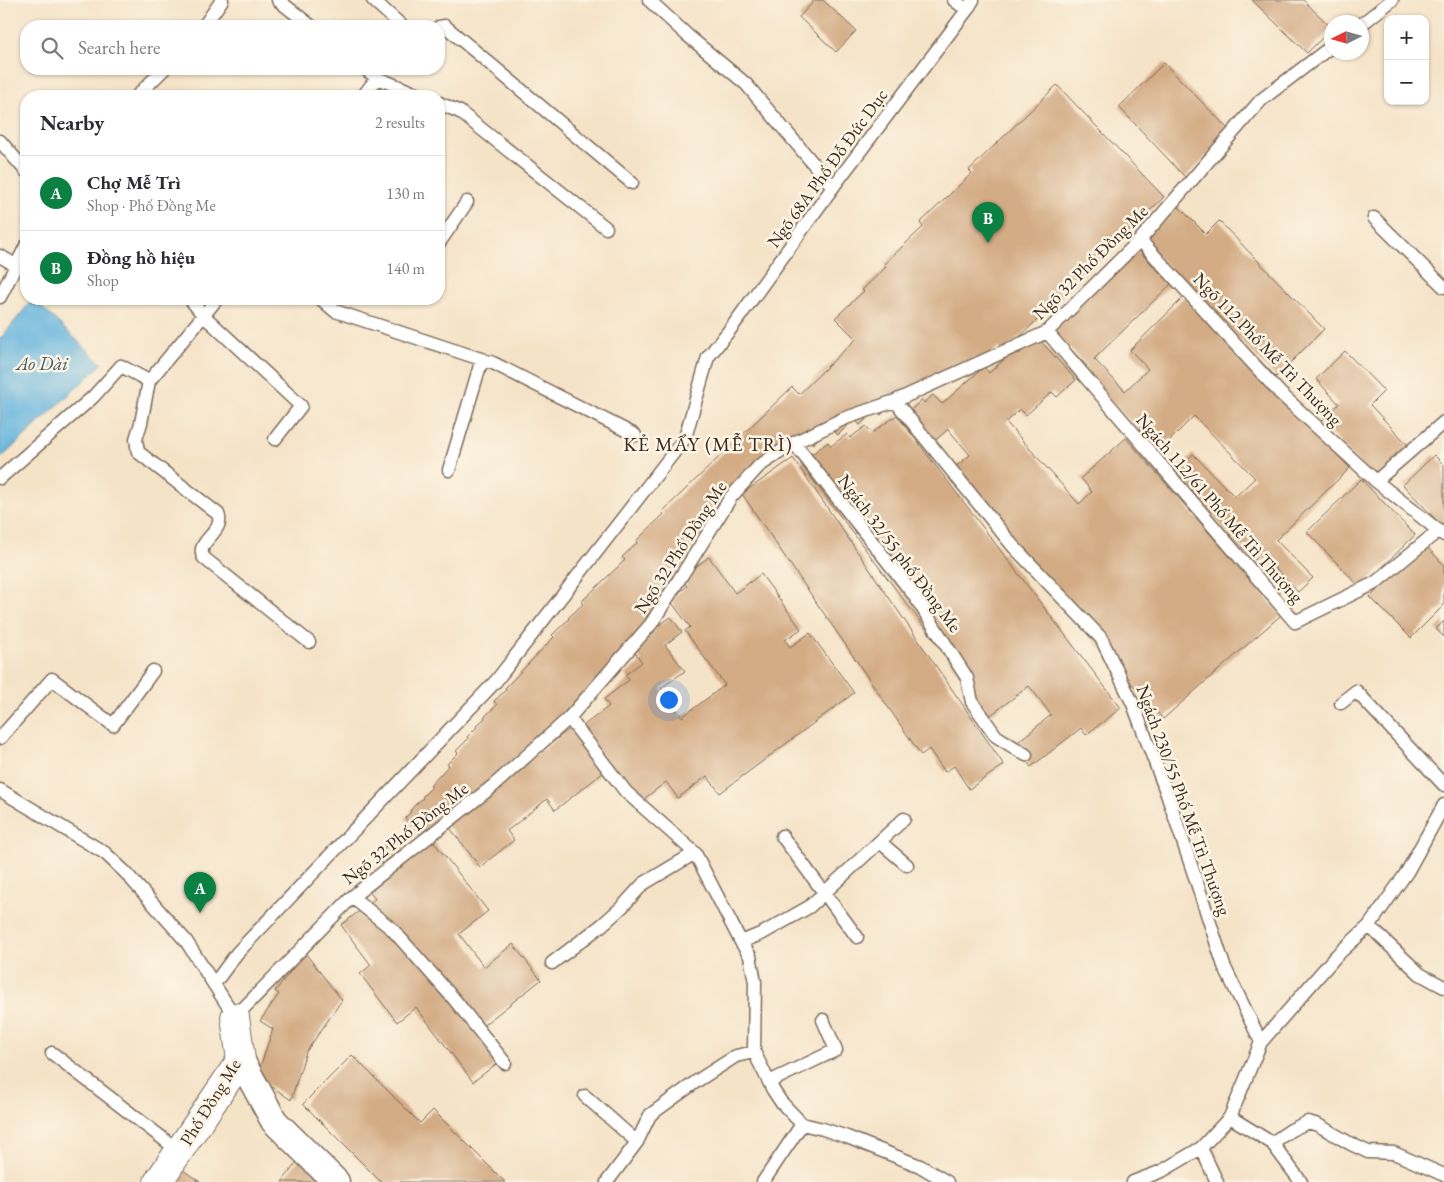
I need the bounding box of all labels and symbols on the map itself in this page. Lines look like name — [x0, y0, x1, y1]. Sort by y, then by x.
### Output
north arrow — [1324, 15, 1369, 60]
street label: Ngõ 68A Phố Đỗ Đức Dục — [762, 84, 892, 252]
street label: Ngõ 32 Phố Đồng Me — [1028, 200, 1152, 324]
pin: B — [972, 202, 1004, 243]
street label: Ngõ 112 Phố Mễ Trì Thượng — [1189, 267, 1347, 431]
water label: Ao Dài — [14, 351, 69, 376]
street label: Ngách 112/61 Phố Mễ Trì Thượng — [1131, 408, 1309, 608]
district label: KẺ MẨY (MỄ TRÌ) — [623, 431, 793, 457]
street label: Ngách 32/55 phố Đồng Me — [833, 469, 967, 637]
street label: Ngõ 32 Phố Đồng Me — [629, 476, 731, 618]
street label: Ngách 230/55 Phố Mễ Trì Thượng — [1132, 682, 1237, 919]
your location — [656, 687, 682, 713]
street label: Ngõ 32 Phố Đồng Me — [337, 777, 473, 889]
pin: A — [184, 872, 216, 913]
street label: Phố Đồng Me — [174, 1054, 246, 1150]

